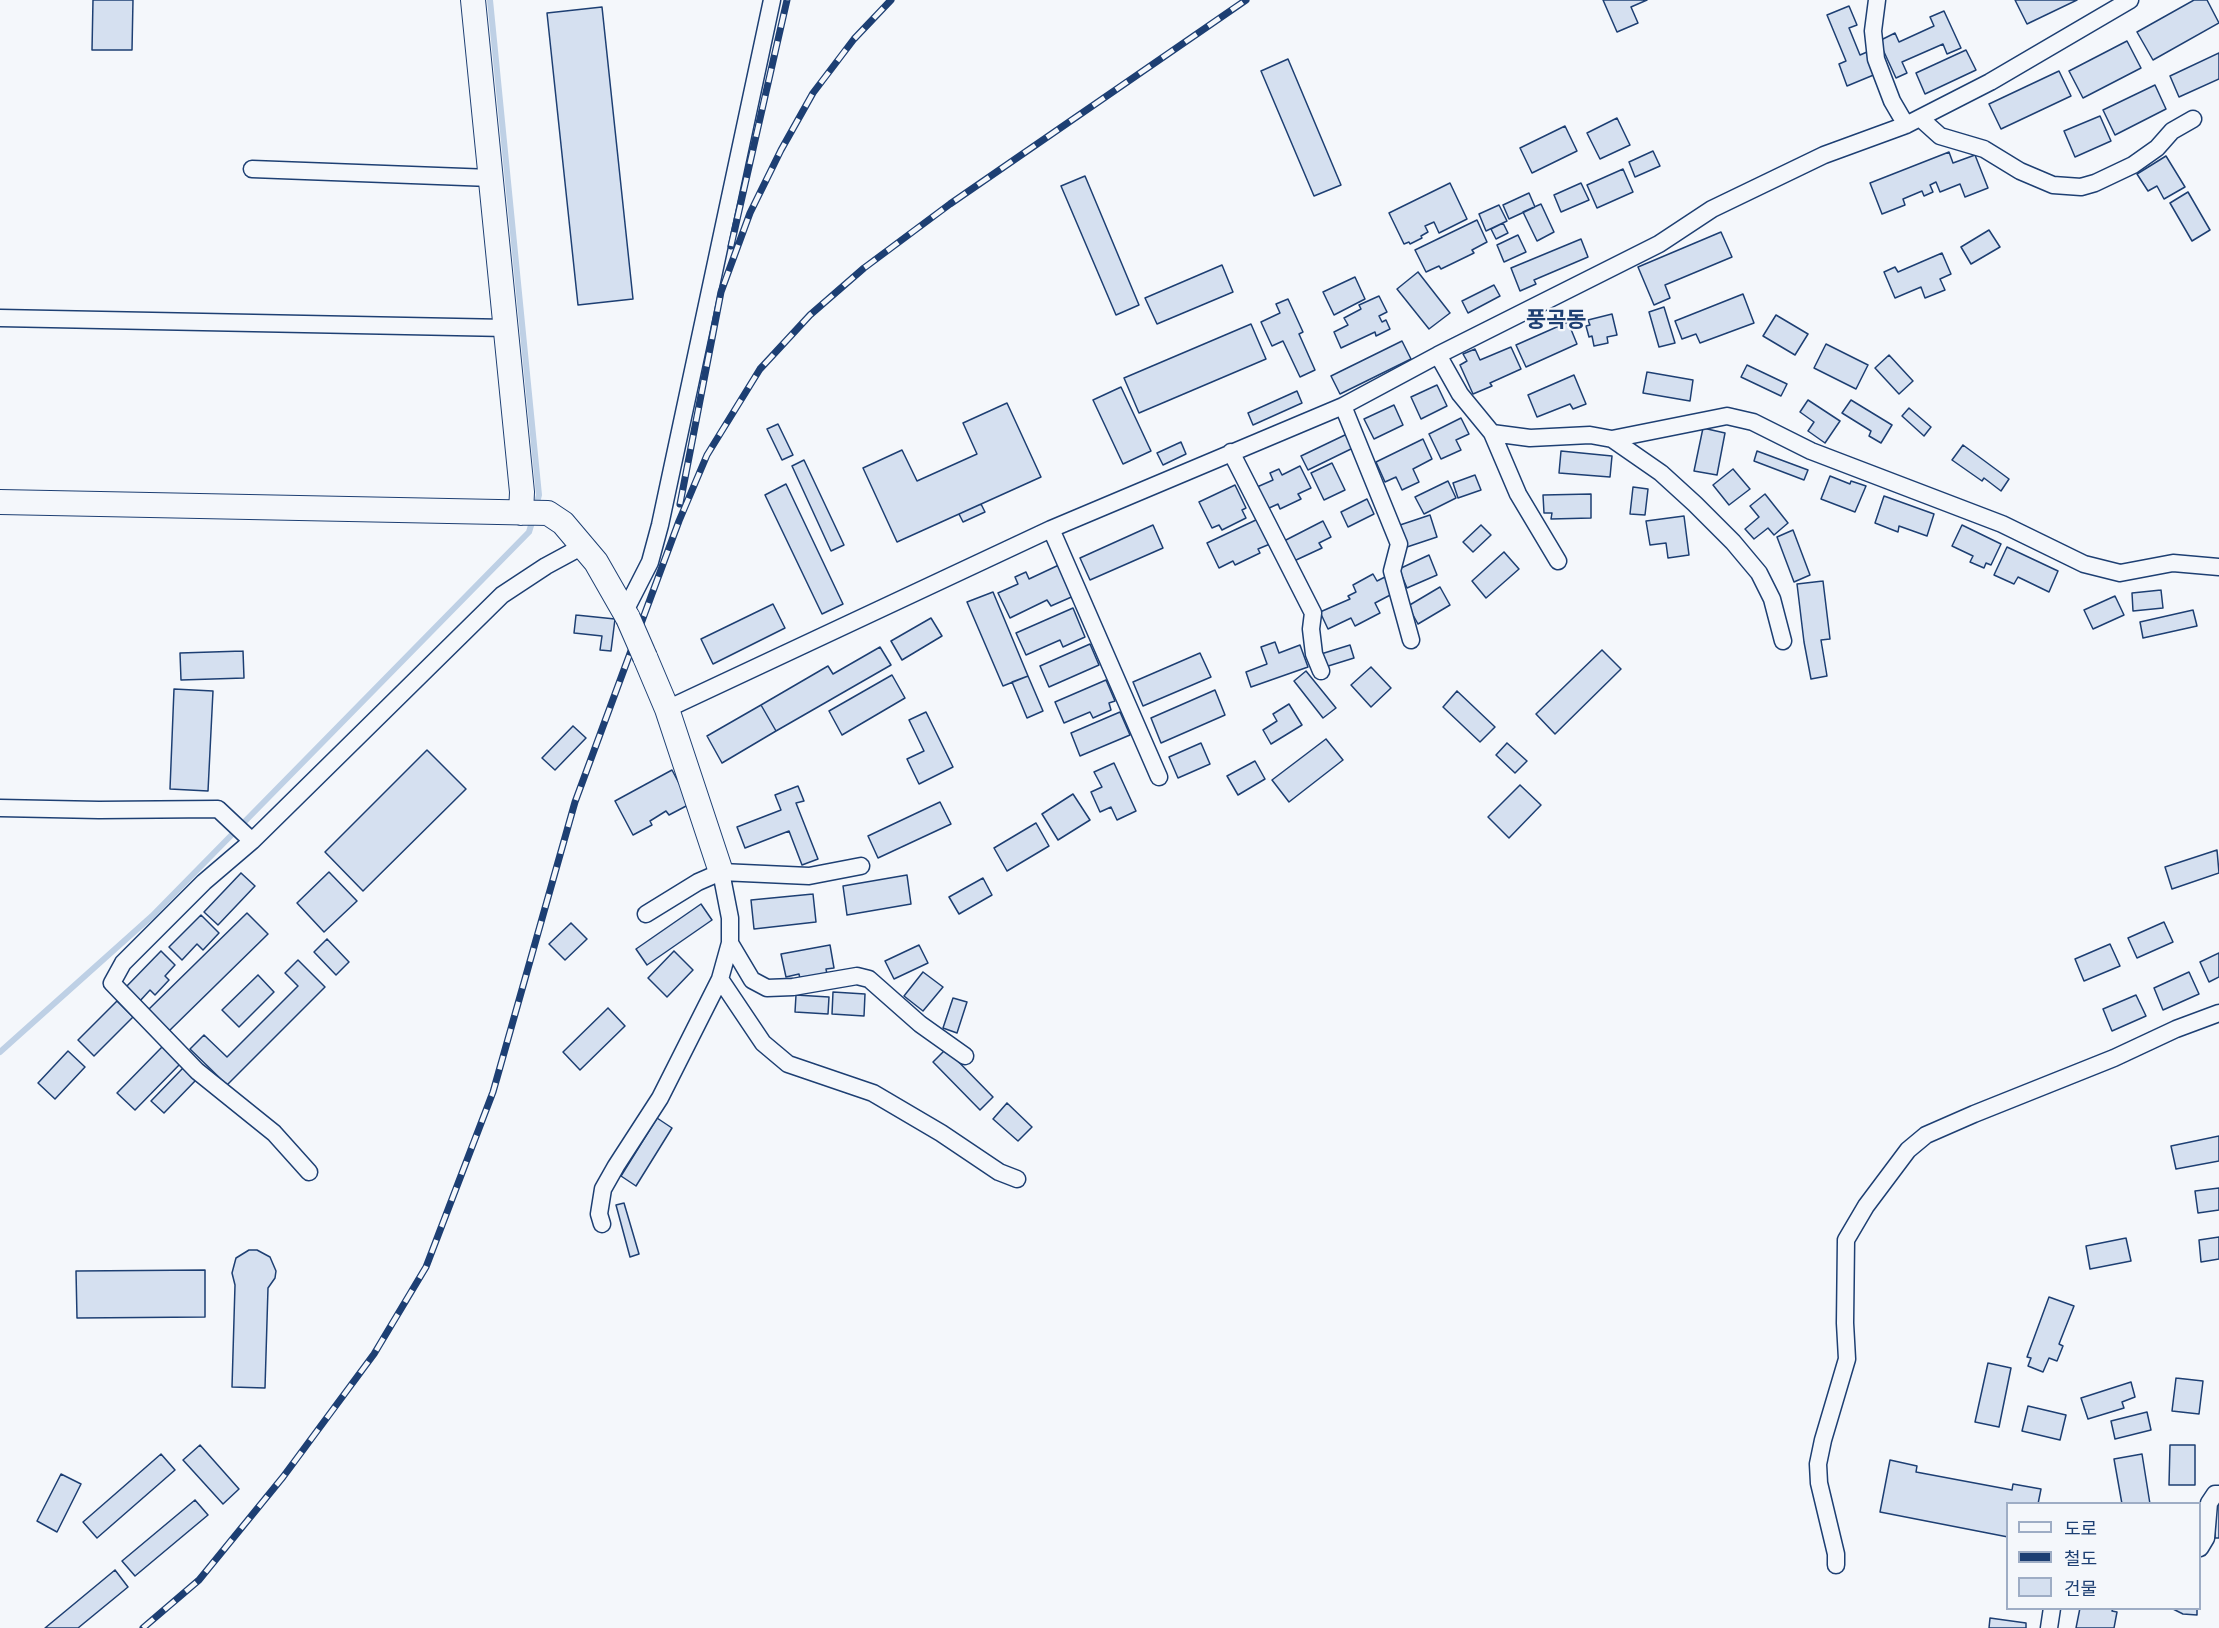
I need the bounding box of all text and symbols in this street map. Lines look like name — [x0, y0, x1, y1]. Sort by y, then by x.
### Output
district label: 풍곡동 — [1526, 308, 1586, 334]
legend — [2006, 1502, 2201, 1610]
text: 도로 — [2064, 1518, 2097, 1540]
text: 철도 — [2064, 1548, 2097, 1570]
text: 건물 — [2064, 1578, 2097, 1600]

